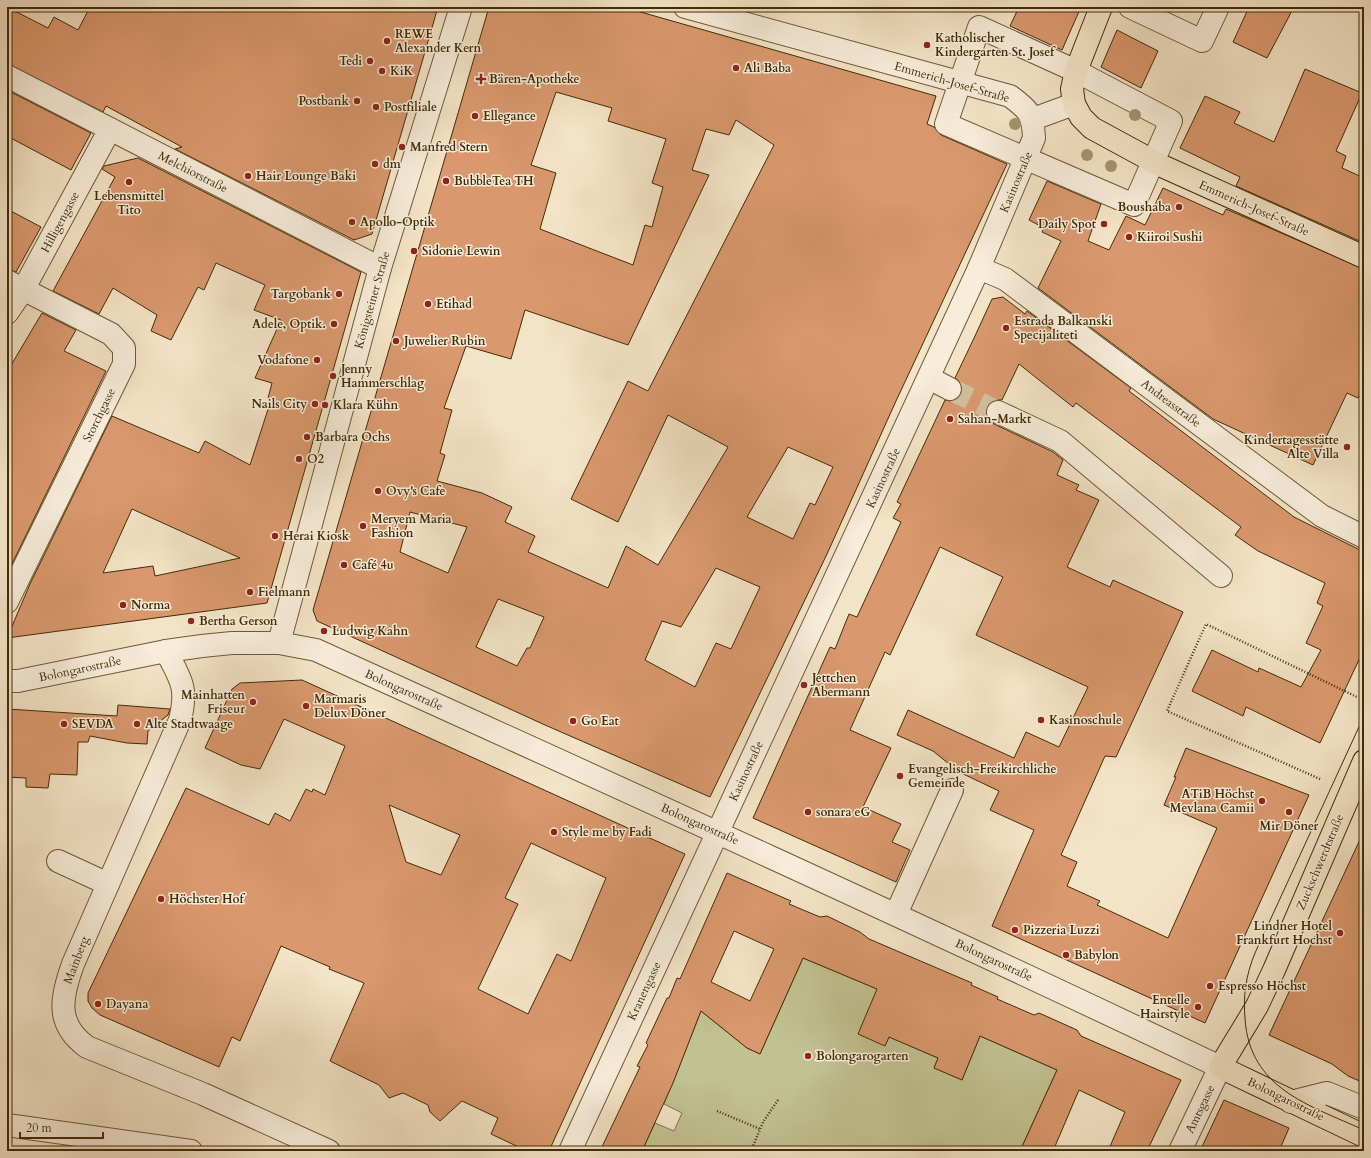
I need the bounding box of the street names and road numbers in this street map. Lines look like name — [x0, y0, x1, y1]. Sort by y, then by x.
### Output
street label: Emmerich-Josef-Straße — [892, 58, 1012, 106]
street label: Melchiorstraße — [155, 148, 231, 196]
street label: Kasinostraße — [996, 149, 1036, 215]
street label: Emmerich-Josef-Straße — [1196, 176, 1312, 240]
street label: Hilligengasse — [37, 189, 83, 255]
street label: Königsteiner Straße — [350, 249, 394, 351]
street label: Andreasstraße — [1138, 375, 1204, 431]
street label: Storchgasse — [79, 385, 119, 445]
street label: Kasinostraße — [862, 445, 904, 511]
street label: Bolongarostraße — [37, 652, 123, 686]
street label: Bolongarostraße — [362, 666, 446, 714]
street label: Kasinostraße — [725, 738, 767, 804]
street label: Bolongarostraße — [658, 800, 742, 848]
street label: Zuckschwerdtstraße — [1293, 812, 1347, 912]
street label: Mainberg — [60, 934, 92, 986]
street label: Bolongarostraße — [953, 935, 1035, 985]
street label: Kranengasse — [623, 959, 665, 1023]
street label: Bolongarostraße — [1245, 1073, 1327, 1125]
street label: Amtsgasse — [1181, 1082, 1219, 1136]

